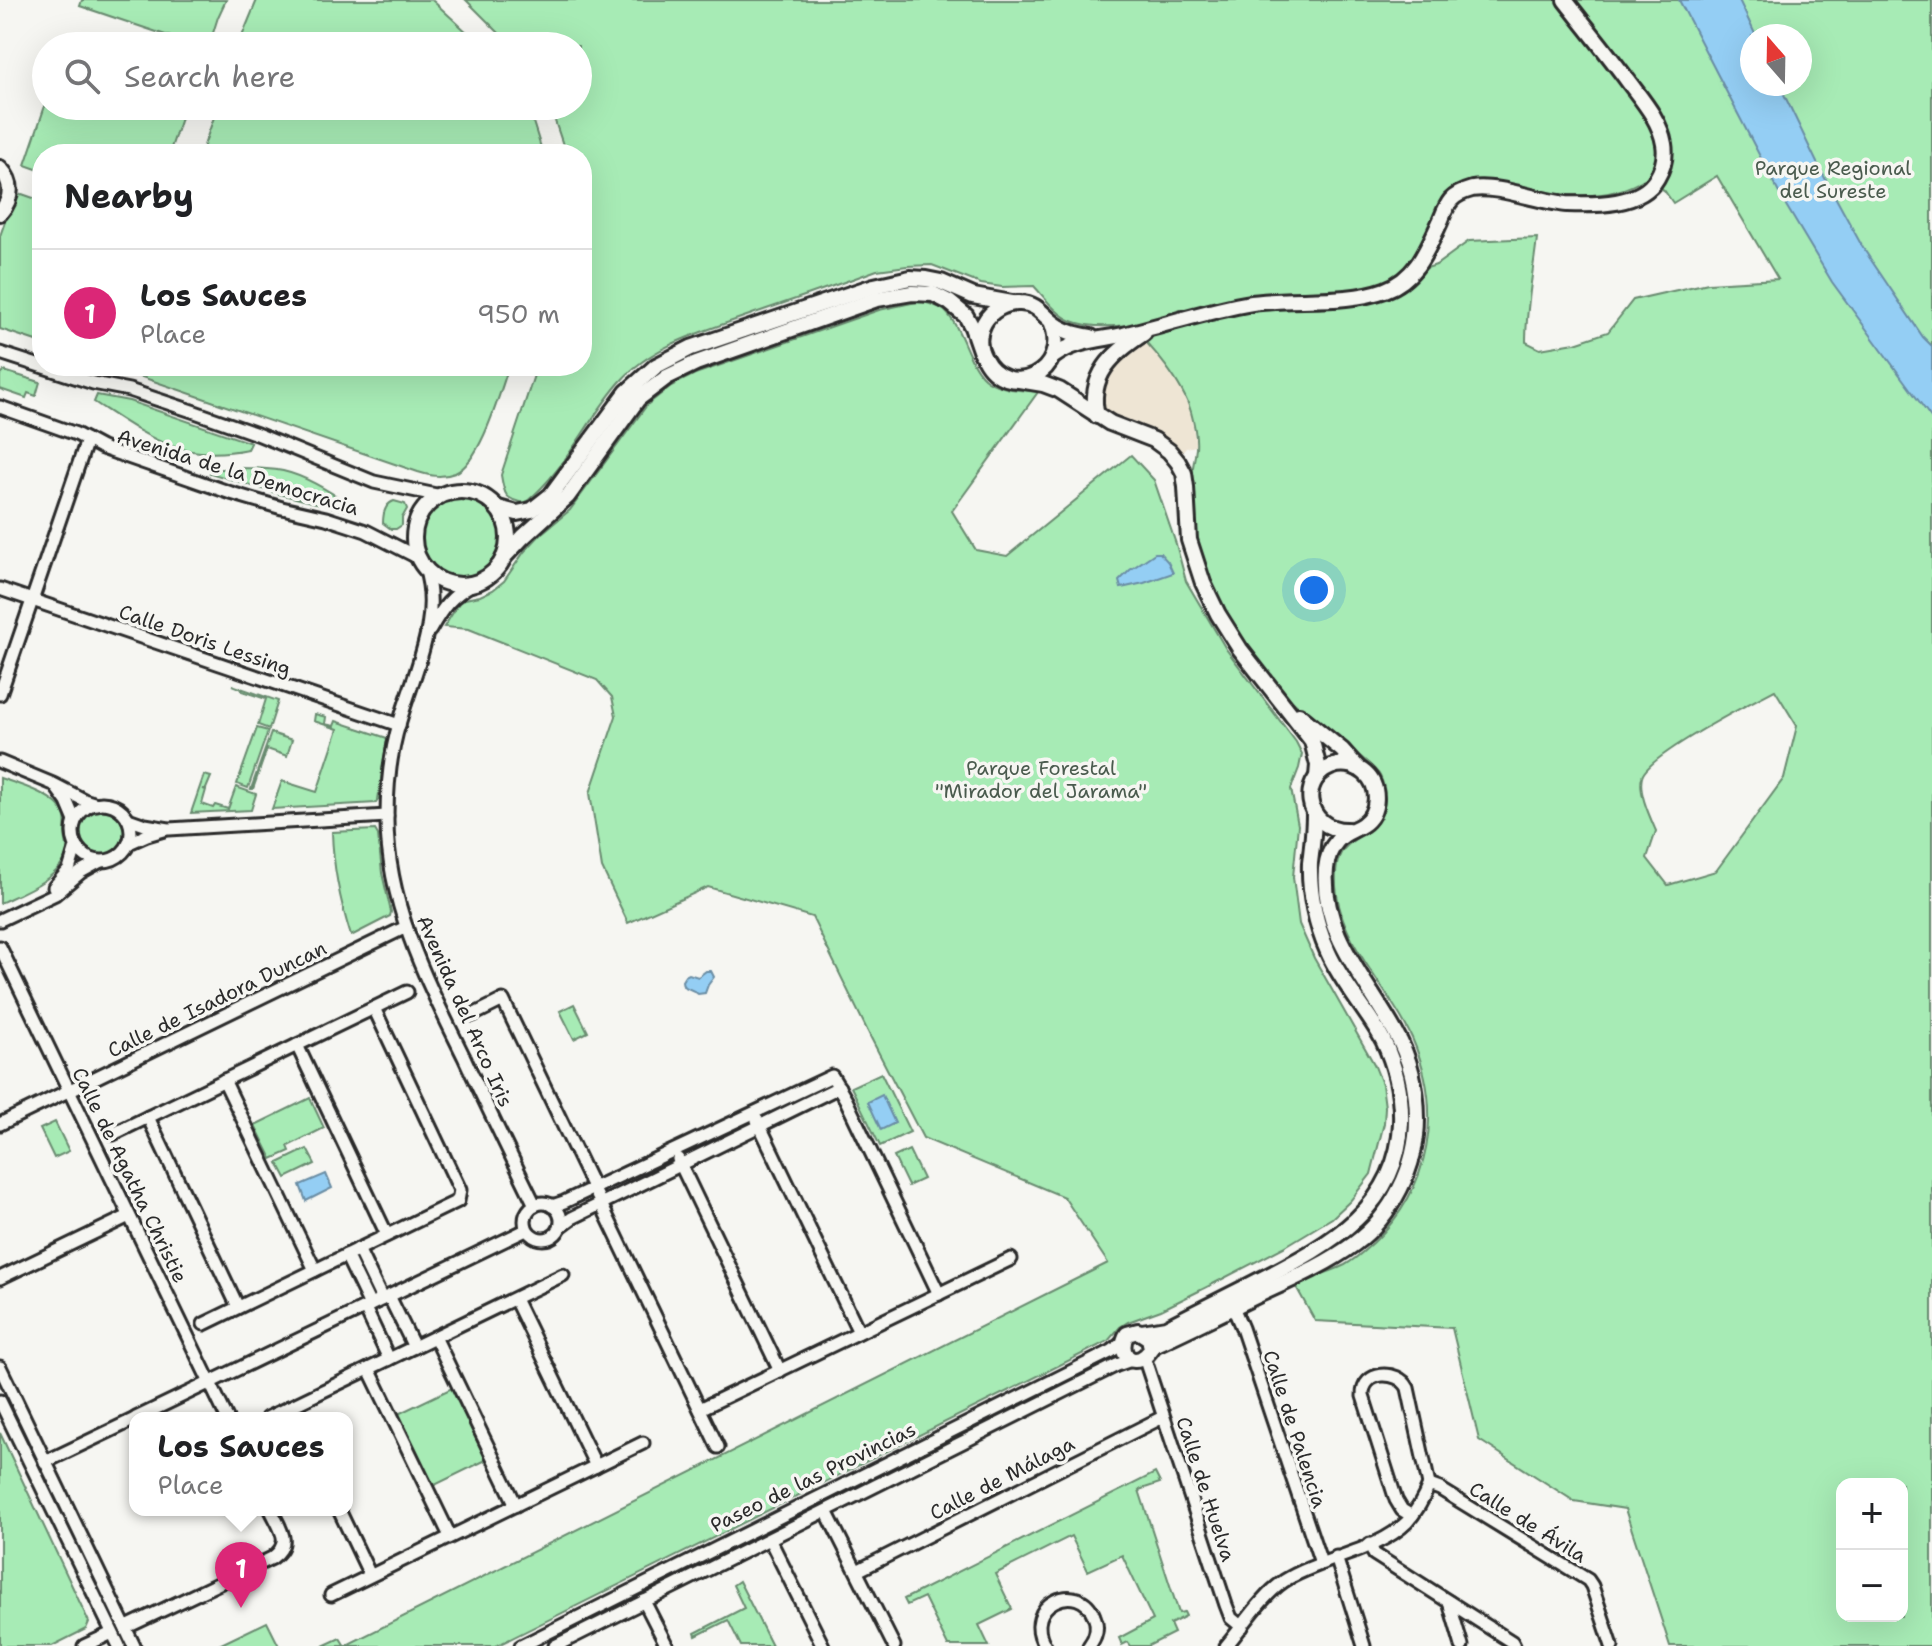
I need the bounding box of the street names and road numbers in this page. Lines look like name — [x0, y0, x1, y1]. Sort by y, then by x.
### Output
street label: Avenida de la Democracia — [114, 423, 363, 521]
street label: Calle Doris Lessing — [116, 598, 294, 682]
street label: Avenida del Arco Iris — [411, 911, 519, 1111]
street label: Calle de Isadora Duncan — [103, 935, 331, 1063]
street label: Calle de Agatha Christie — [66, 1063, 194, 1287]
street label: Calle de Palencia — [1257, 1347, 1333, 1512]
street label: Calle de Huelva — [1170, 1413, 1242, 1565]
street label: Paseo de las Provincias — [706, 1416, 920, 1538]
street label: Calle de Málaga — [925, 1430, 1079, 1526]
street label: Calle de Ávila — [1464, 1476, 1592, 1569]

